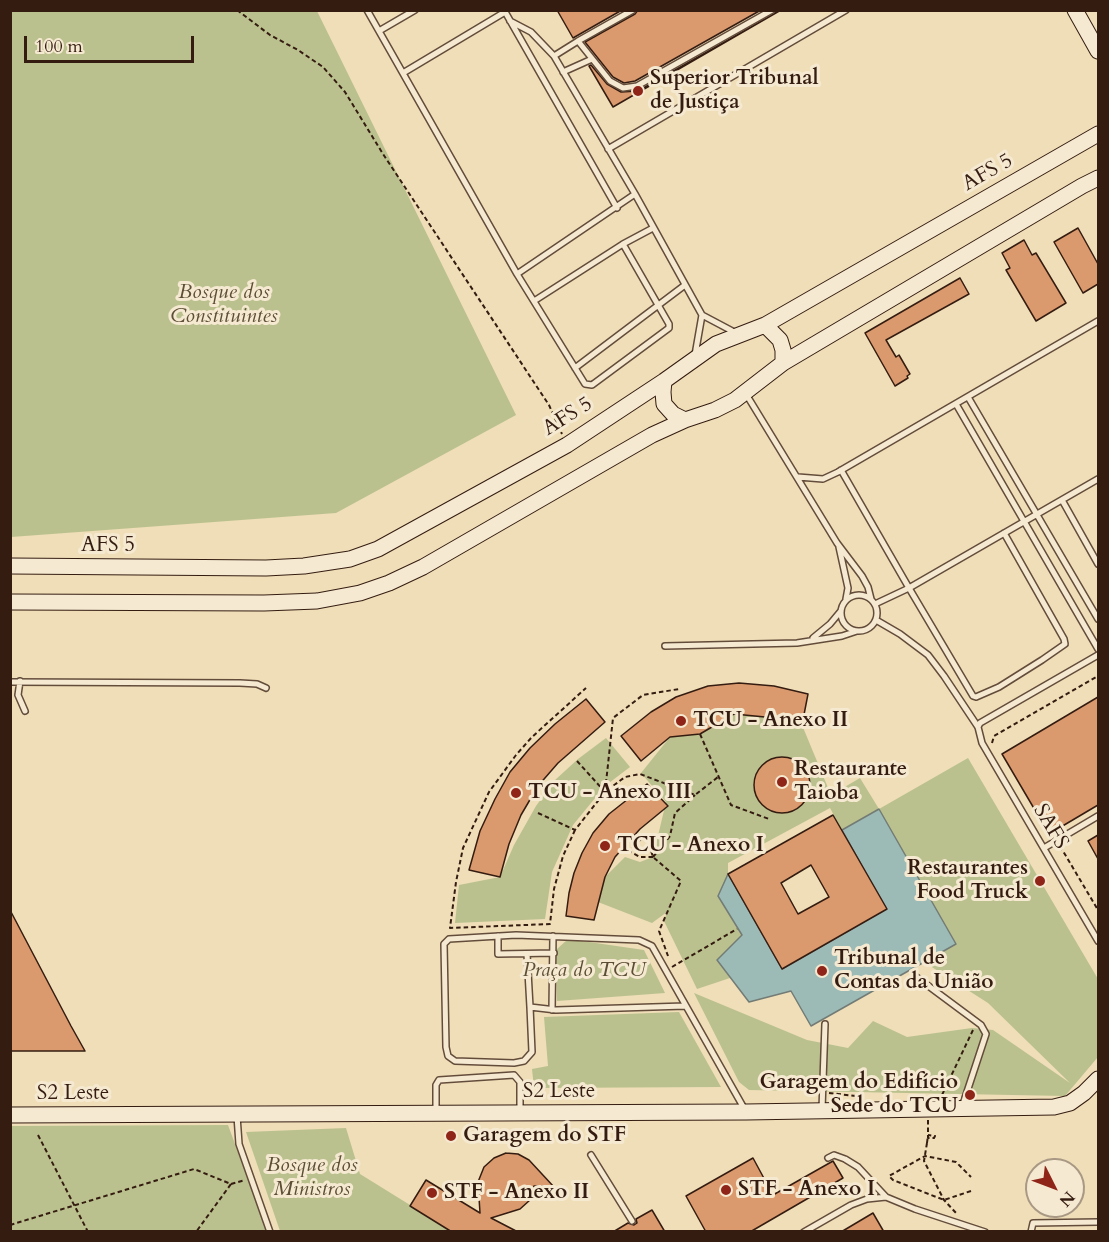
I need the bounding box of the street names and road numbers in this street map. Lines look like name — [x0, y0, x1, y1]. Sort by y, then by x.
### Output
street label: AFS 5 — [958, 149, 1018, 197]
street label: AFS 5 — [539, 392, 597, 442]
street label: AFS 5 — [81, 533, 135, 559]
street label: SAFS — [1027, 800, 1073, 854]
street label: S2 Leste — [523, 1079, 595, 1105]
street label: S2 Leste — [37, 1081, 109, 1107]

